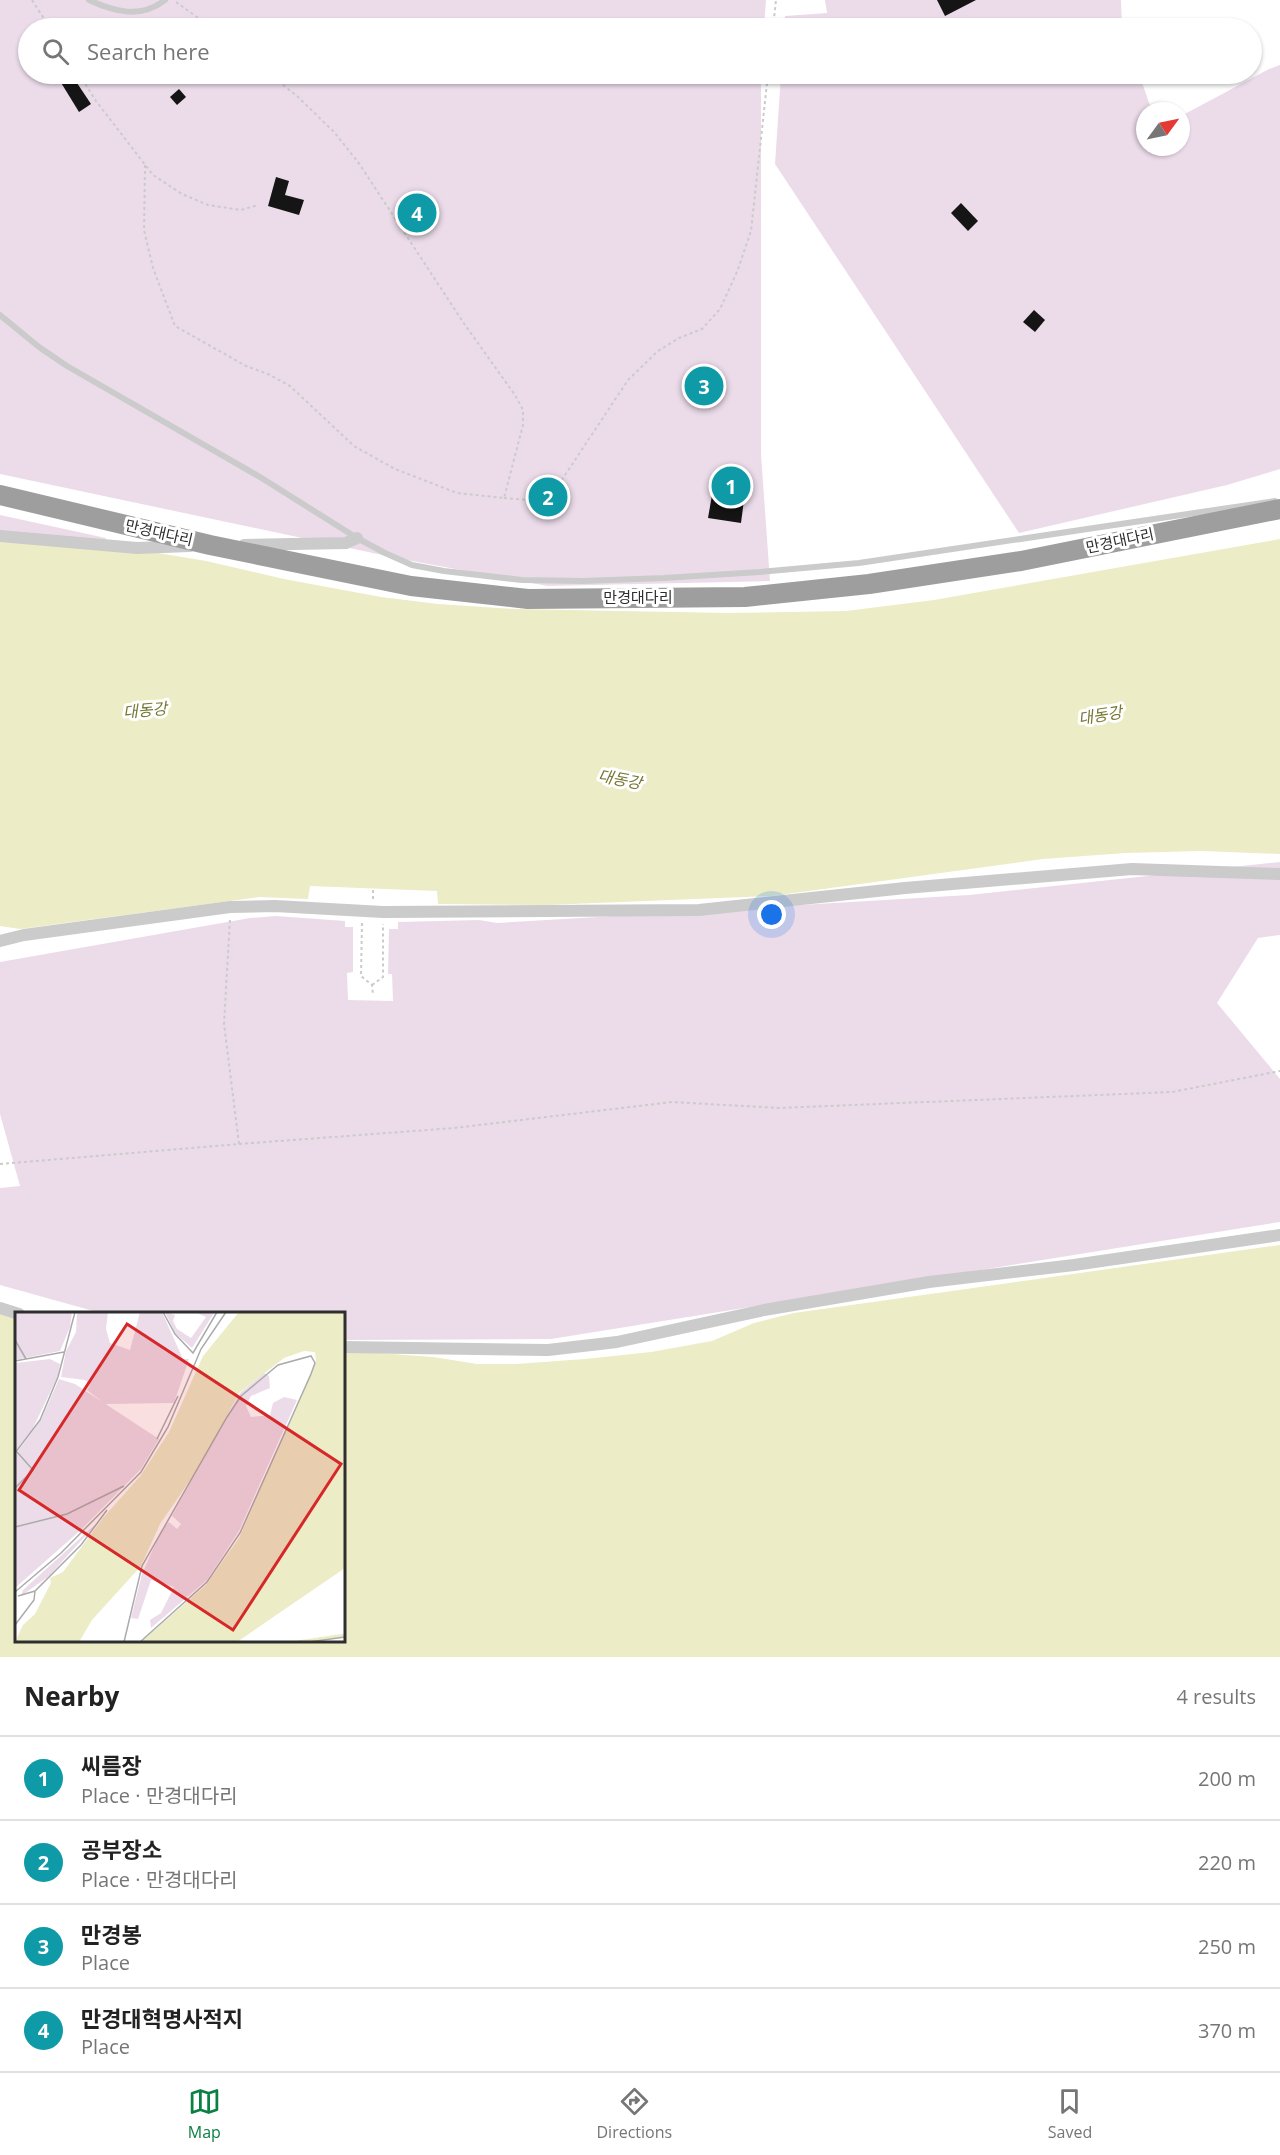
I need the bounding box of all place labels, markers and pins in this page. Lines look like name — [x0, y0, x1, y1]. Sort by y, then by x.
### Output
pin: 4 — [398, 190, 436, 236]
pin: 3 — [684, 364, 724, 408]
pin: 1 — [712, 464, 750, 508]
pin: 2 — [528, 474, 568, 520]

